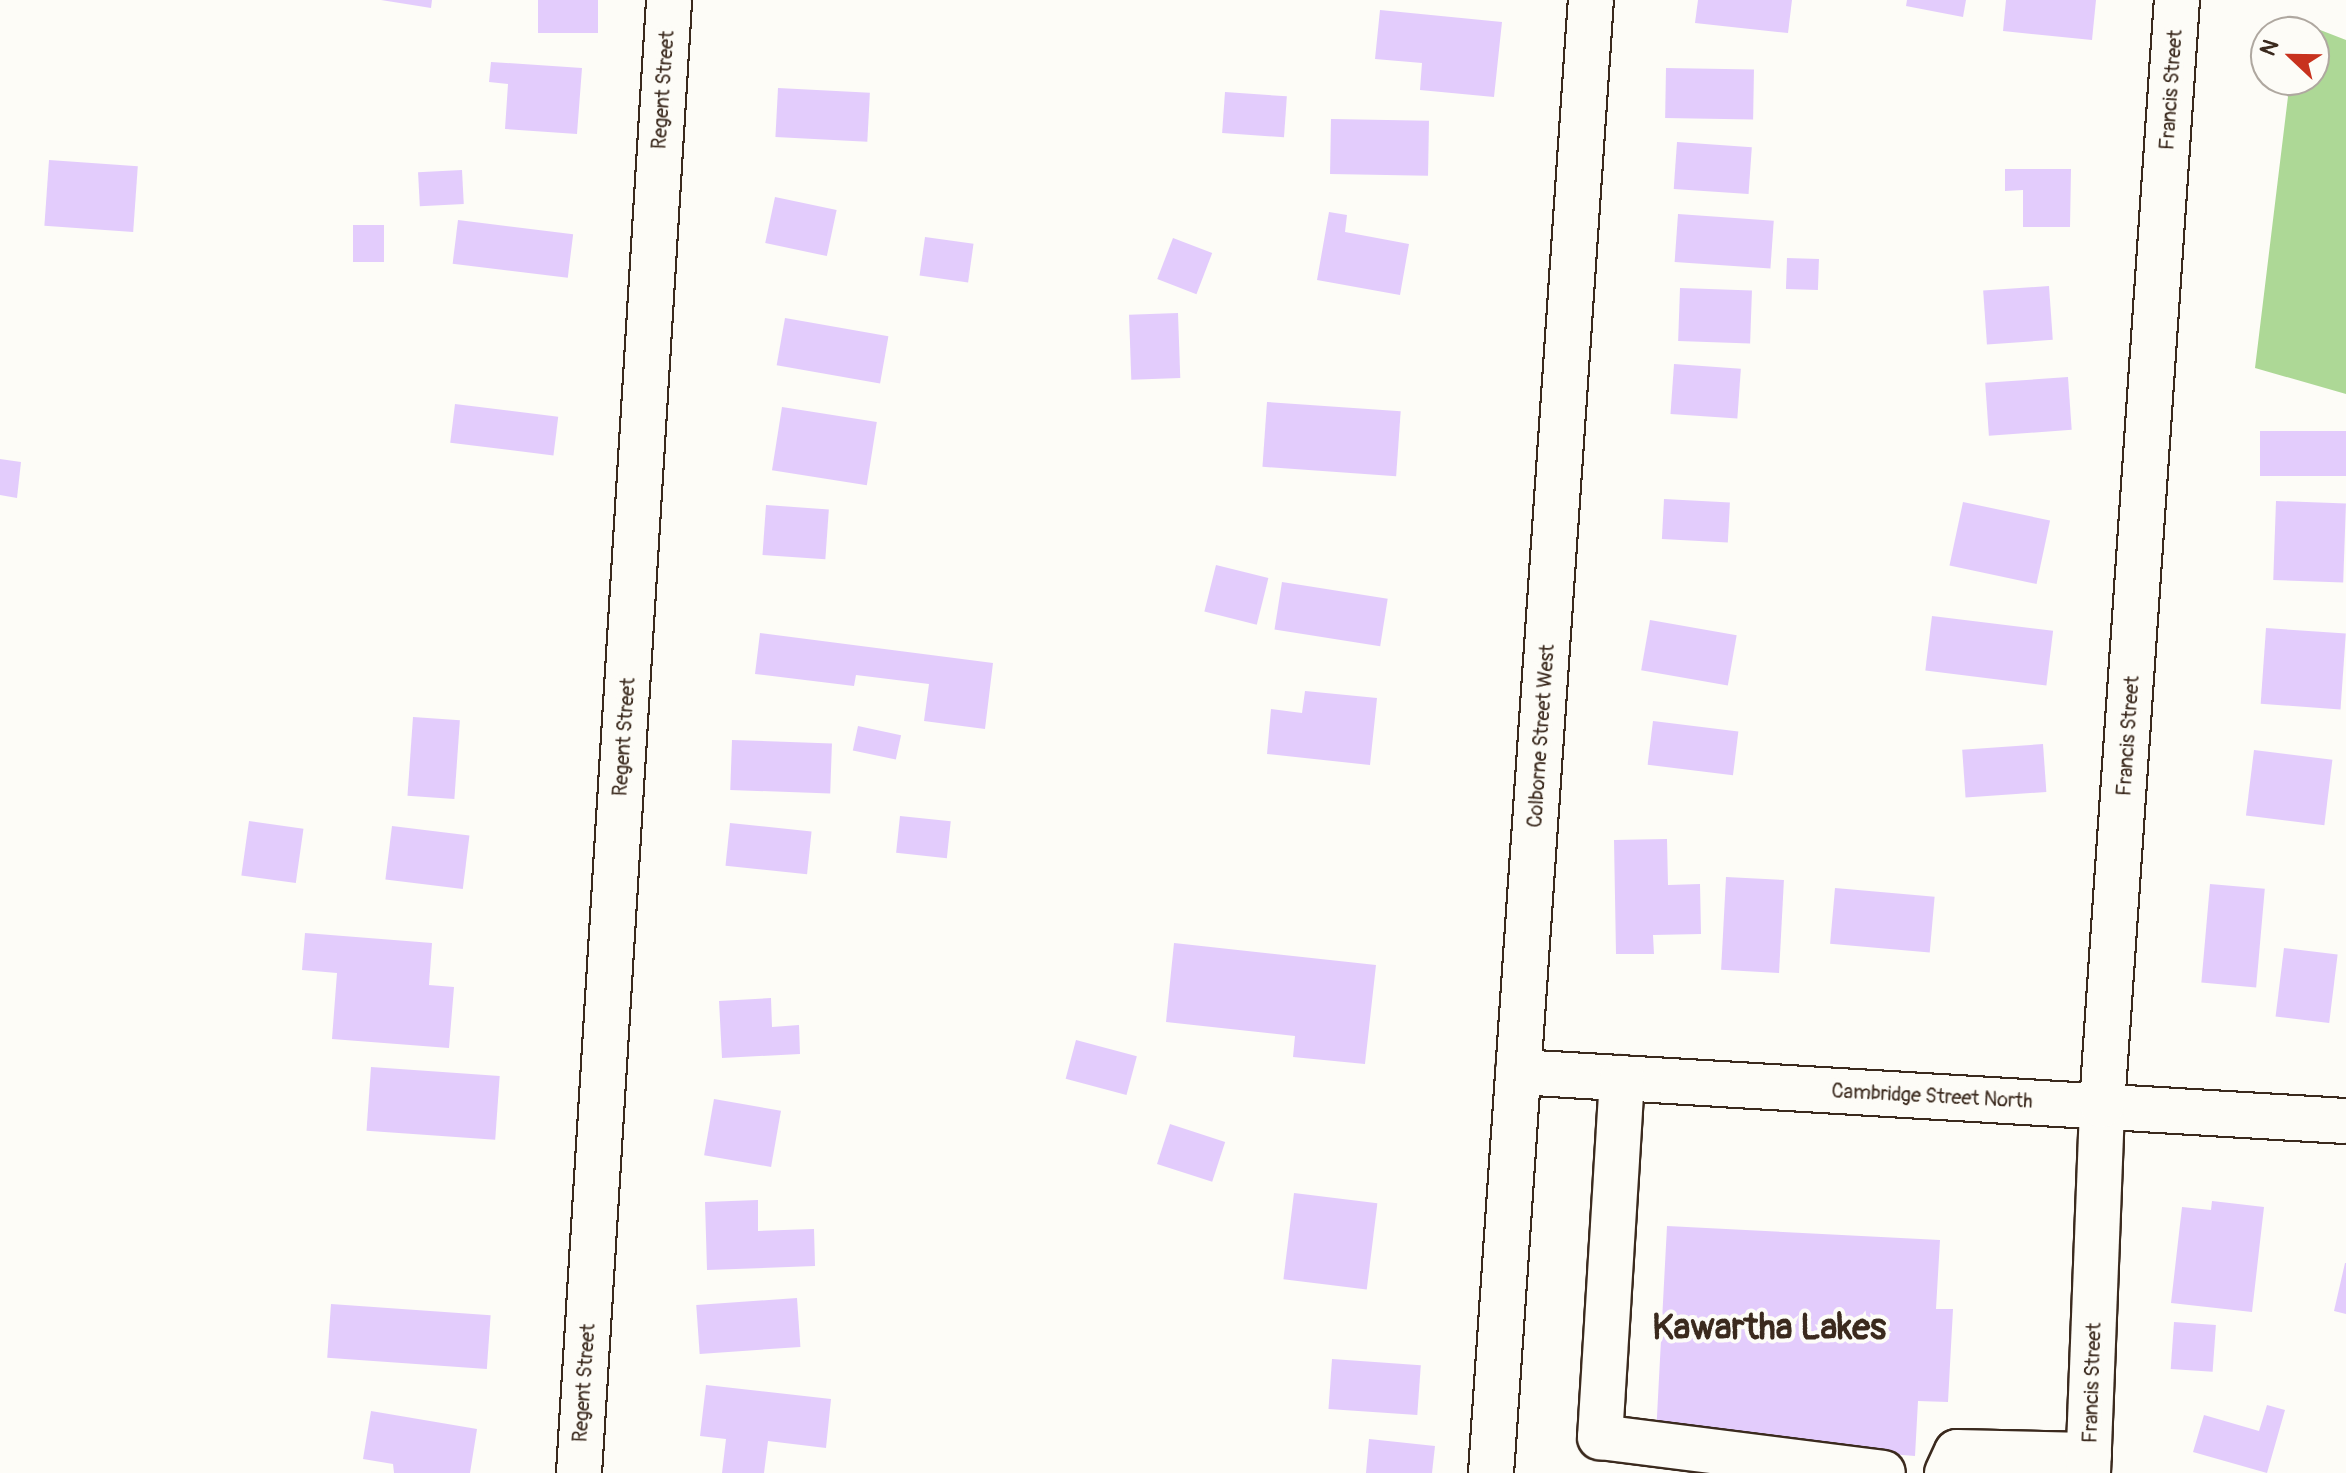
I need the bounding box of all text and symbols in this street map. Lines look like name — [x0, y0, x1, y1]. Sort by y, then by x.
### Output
north arrow — [2250, 16, 2330, 96]
street label: Francis Street — [2155, 29, 2187, 151]
street label: Regent Street — [647, 30, 679, 150]
text: N — [2254, 36, 2285, 60]
street label: Colborne Street West — [1523, 644, 1559, 828]
street label: Francis Street — [2112, 675, 2144, 797]
street label: Regent Street — [608, 677, 640, 797]
street label: Cambridge Street North — [1831, 1079, 2033, 1113]
district label: Kawartha Lakes — [1652, 1306, 1886, 1350]
street label: Francis Street — [2078, 1322, 2106, 1444]
street label: Regent Street — [568, 1323, 600, 1443]

